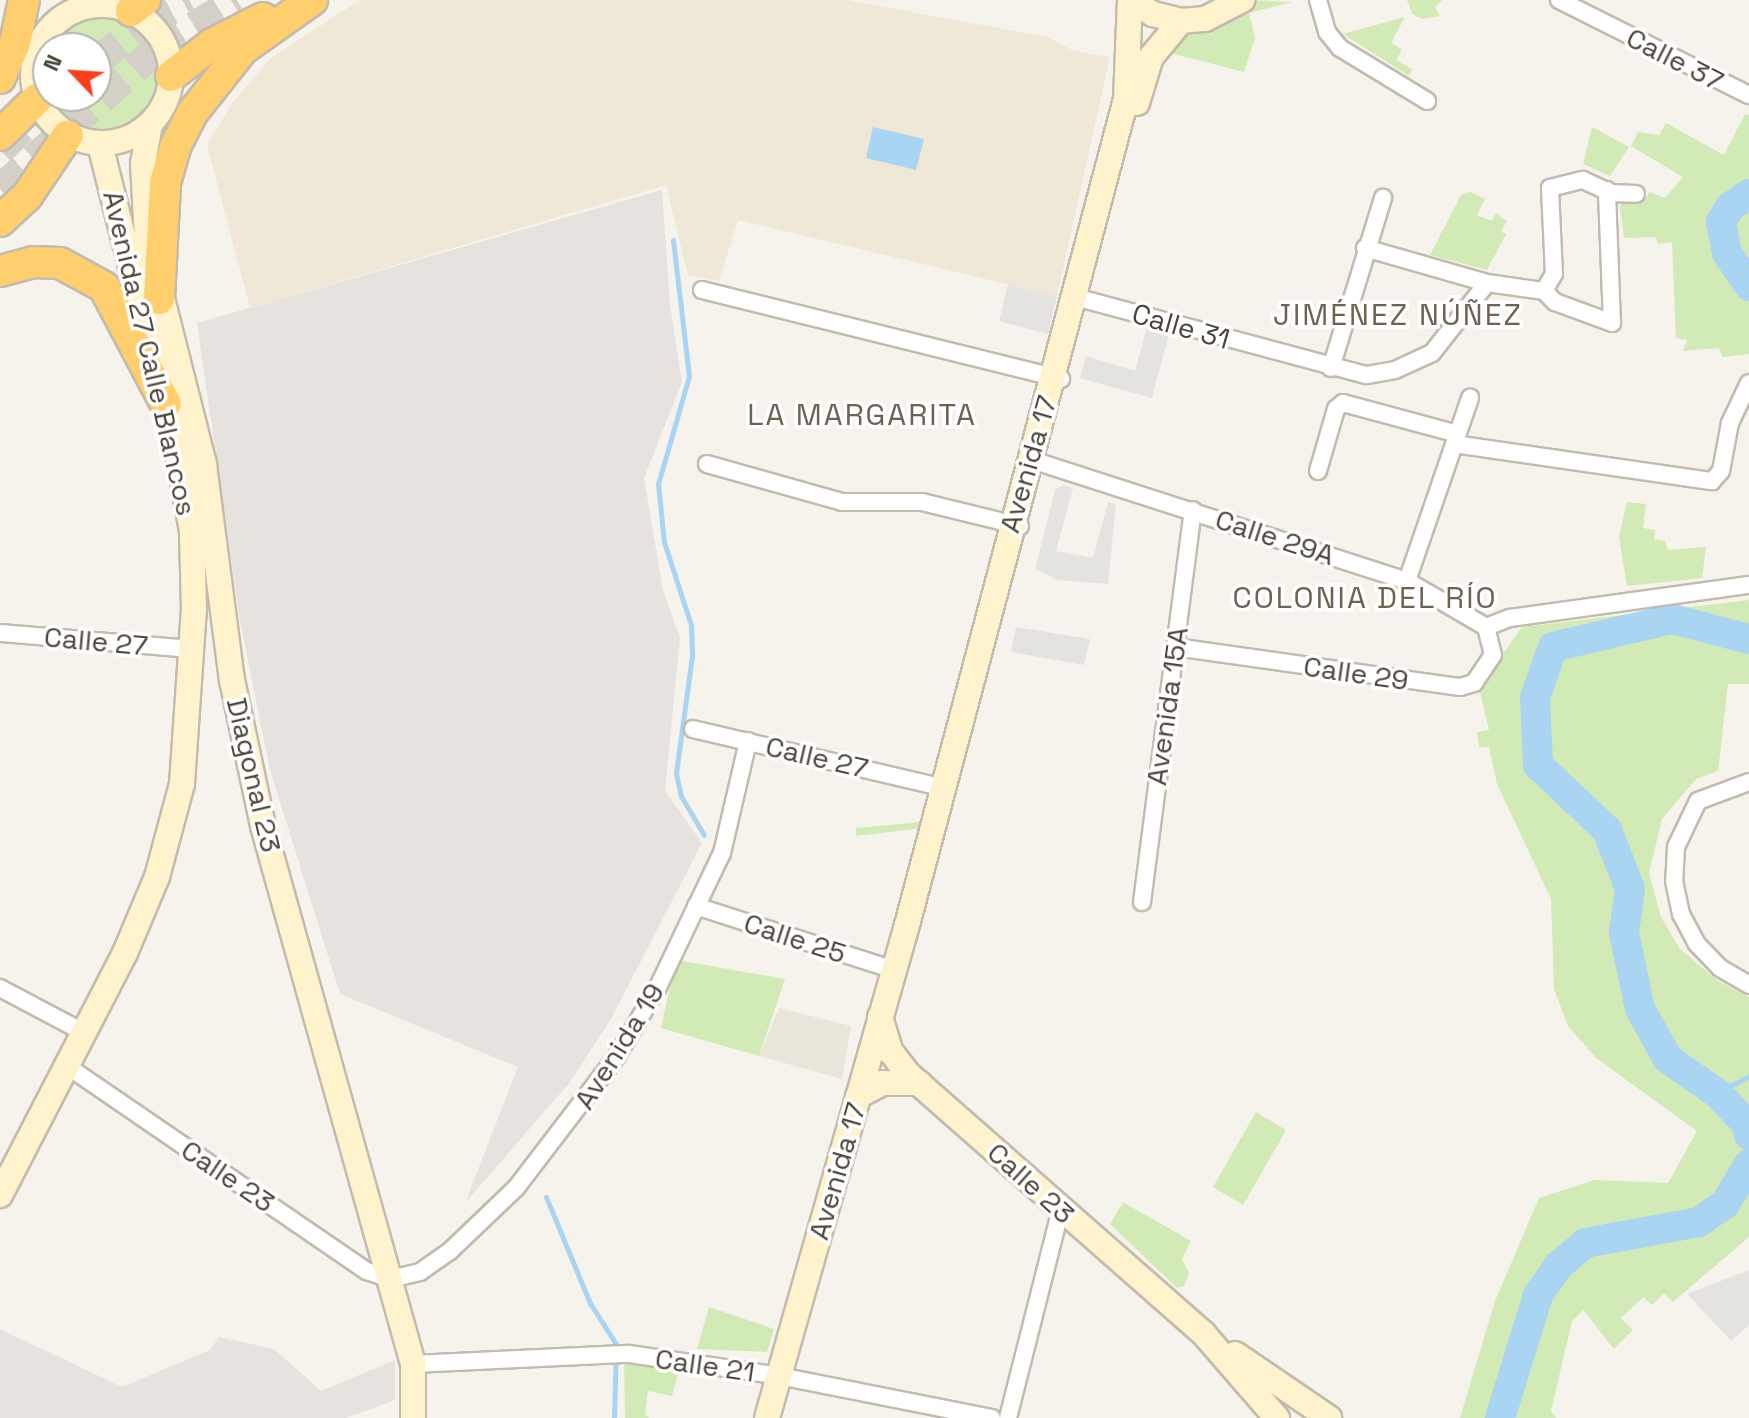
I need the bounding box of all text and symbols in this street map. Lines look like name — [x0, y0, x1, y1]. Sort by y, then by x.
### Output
street label: Calle 37 — [1621, 20, 1729, 98]
north arrow — [32, 32, 112, 112]
text: N — [36, 50, 68, 75]
street label: Avenida 27 Calle Blancos — [96, 187, 204, 519]
street label: Calle 31 — [1128, 296, 1234, 356]
district label: JIMÉNEZ NÚÑEZ — [1273, 297, 1523, 333]
street label: Avenida 17 — [992, 392, 1064, 536]
district label: LA MARGARITA — [747, 397, 977, 433]
street label: Calle 29A — [1211, 502, 1339, 572]
district label: COLONIA DEL RÍO — [1232, 580, 1498, 616]
street label: Calle 27 — [43, 620, 149, 662]
street label: Avenida 15A — [1139, 625, 1195, 787]
street label: Calle 29 — [1301, 649, 1411, 697]
street label: Diagonal 23 — [220, 695, 288, 855]
street label: Calle 27 — [763, 729, 871, 785]
street label: Calle 25 — [740, 906, 850, 970]
street label: Avenida 19 — [567, 977, 671, 1115]
street label: Avenida 17 — [801, 1099, 873, 1243]
street label: Calle 23 — [175, 1133, 281, 1219]
street label: Calle 23 — [981, 1135, 1081, 1231]
street label: Calle 21 — [653, 1341, 757, 1389]

